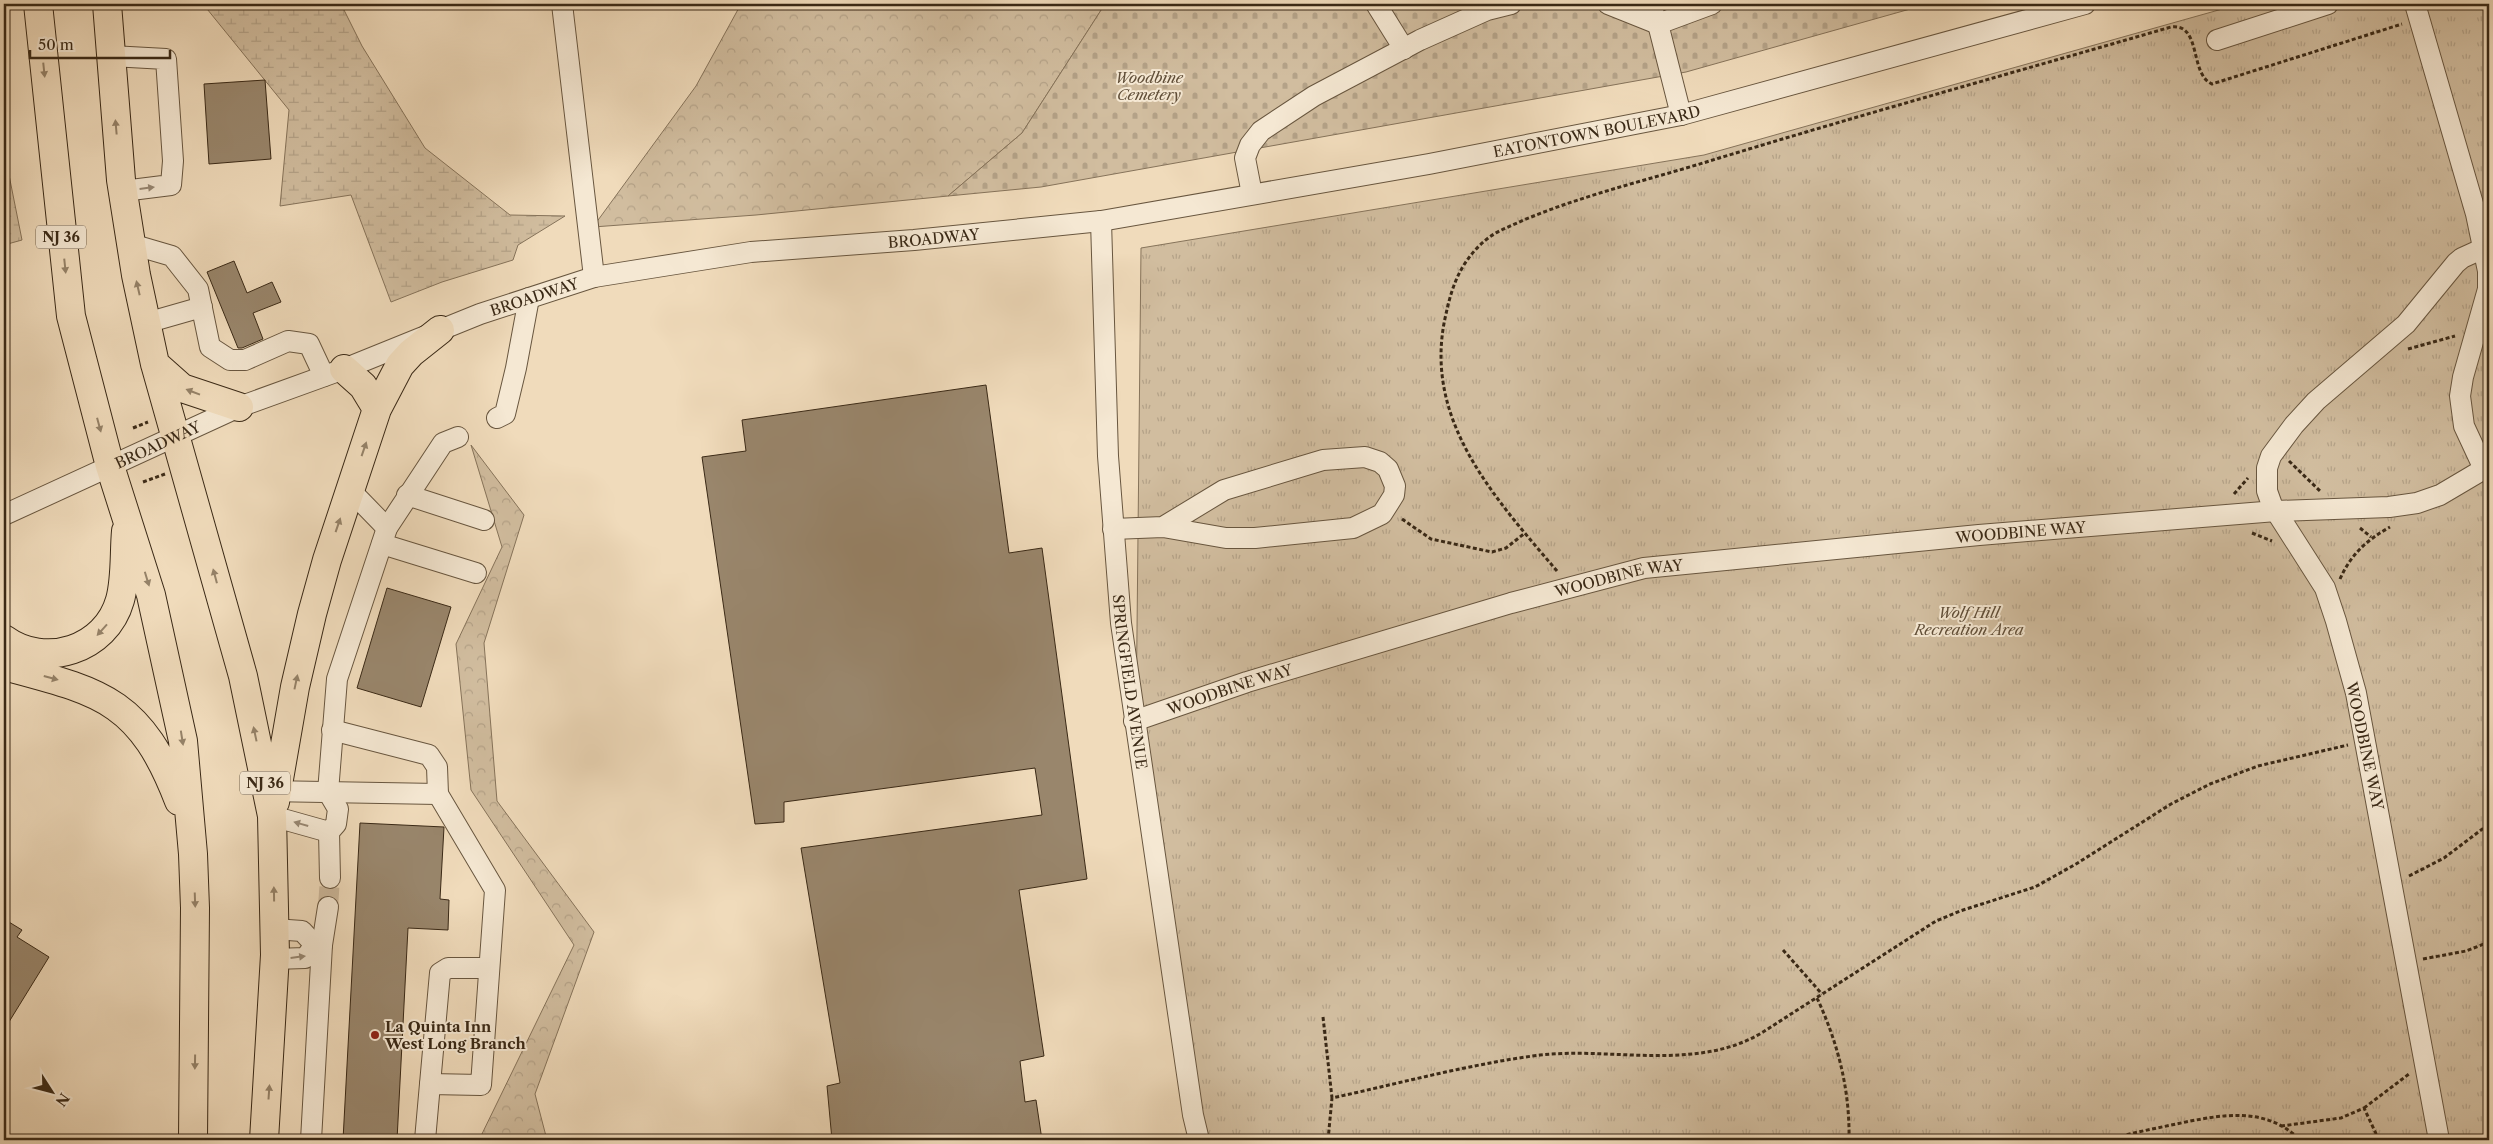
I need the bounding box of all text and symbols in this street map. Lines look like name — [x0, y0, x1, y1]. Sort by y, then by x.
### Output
scale bar — [30, 28, 170, 60]
text: 50 m — [38, 35, 74, 54]
one-way arrow — [40, 62, 48, 78]
park label: Woodbine Cemetery — [1115, 68, 1184, 104]
street label: EATONTOWN BOULEVARD — [1491, 101, 1702, 161]
one-way arrow — [112, 119, 120, 135]
one-way arrow — [139, 184, 155, 192]
street label: BROADWAY — [887, 224, 981, 251]
road number: NJ 36 — [36, 226, 86, 248]
one-way arrow — [61, 258, 69, 274]
street label: BROADWAY — [488, 273, 581, 320]
one-way arrow — [134, 280, 142, 295]
one-way arrow — [185, 388, 200, 396]
street label: BROADWAY — [112, 416, 204, 472]
one-way arrow — [95, 417, 103, 432]
one-way arrow — [361, 442, 368, 457]
street label: WOODBINE WAY — [1953, 517, 2087, 547]
one-way arrow — [335, 518, 342, 533]
street label: WOODBINE WAY — [1552, 555, 1684, 601]
one-way arrow — [211, 569, 219, 584]
one-way arrow — [143, 572, 151, 587]
street label: SPRINGFIELD AVENUE — [1109, 594, 1152, 770]
park label: Wolf Hill Recreation Area — [1913, 603, 2024, 639]
one-way arrow — [96, 624, 108, 636]
street label: WOODBINE WAY — [1164, 659, 1295, 719]
one-way arrow — [293, 674, 301, 690]
one-way arrow — [43, 675, 58, 683]
street label: WOODBINE WAY — [2342, 679, 2388, 812]
one-way arrow — [251, 726, 259, 741]
one-way arrow — [178, 730, 186, 746]
road number: NJ 36 — [240, 771, 290, 794]
one-way arrow — [293, 820, 308, 828]
one-way arrow — [270, 886, 278, 902]
one-way arrow — [191, 892, 199, 908]
one-way arrow — [290, 953, 306, 961]
place label: La Quinta Inn West Long Branch — [384, 1017, 526, 1053]
marker: La Quinta Inn West Long Branch — [369, 1029, 381, 1041]
one-way arrow — [191, 1054, 199, 1070]
north arrow — [28, 1066, 78, 1116]
one-way arrow — [265, 1083, 273, 1099]
text: N — [52, 1089, 73, 1110]

